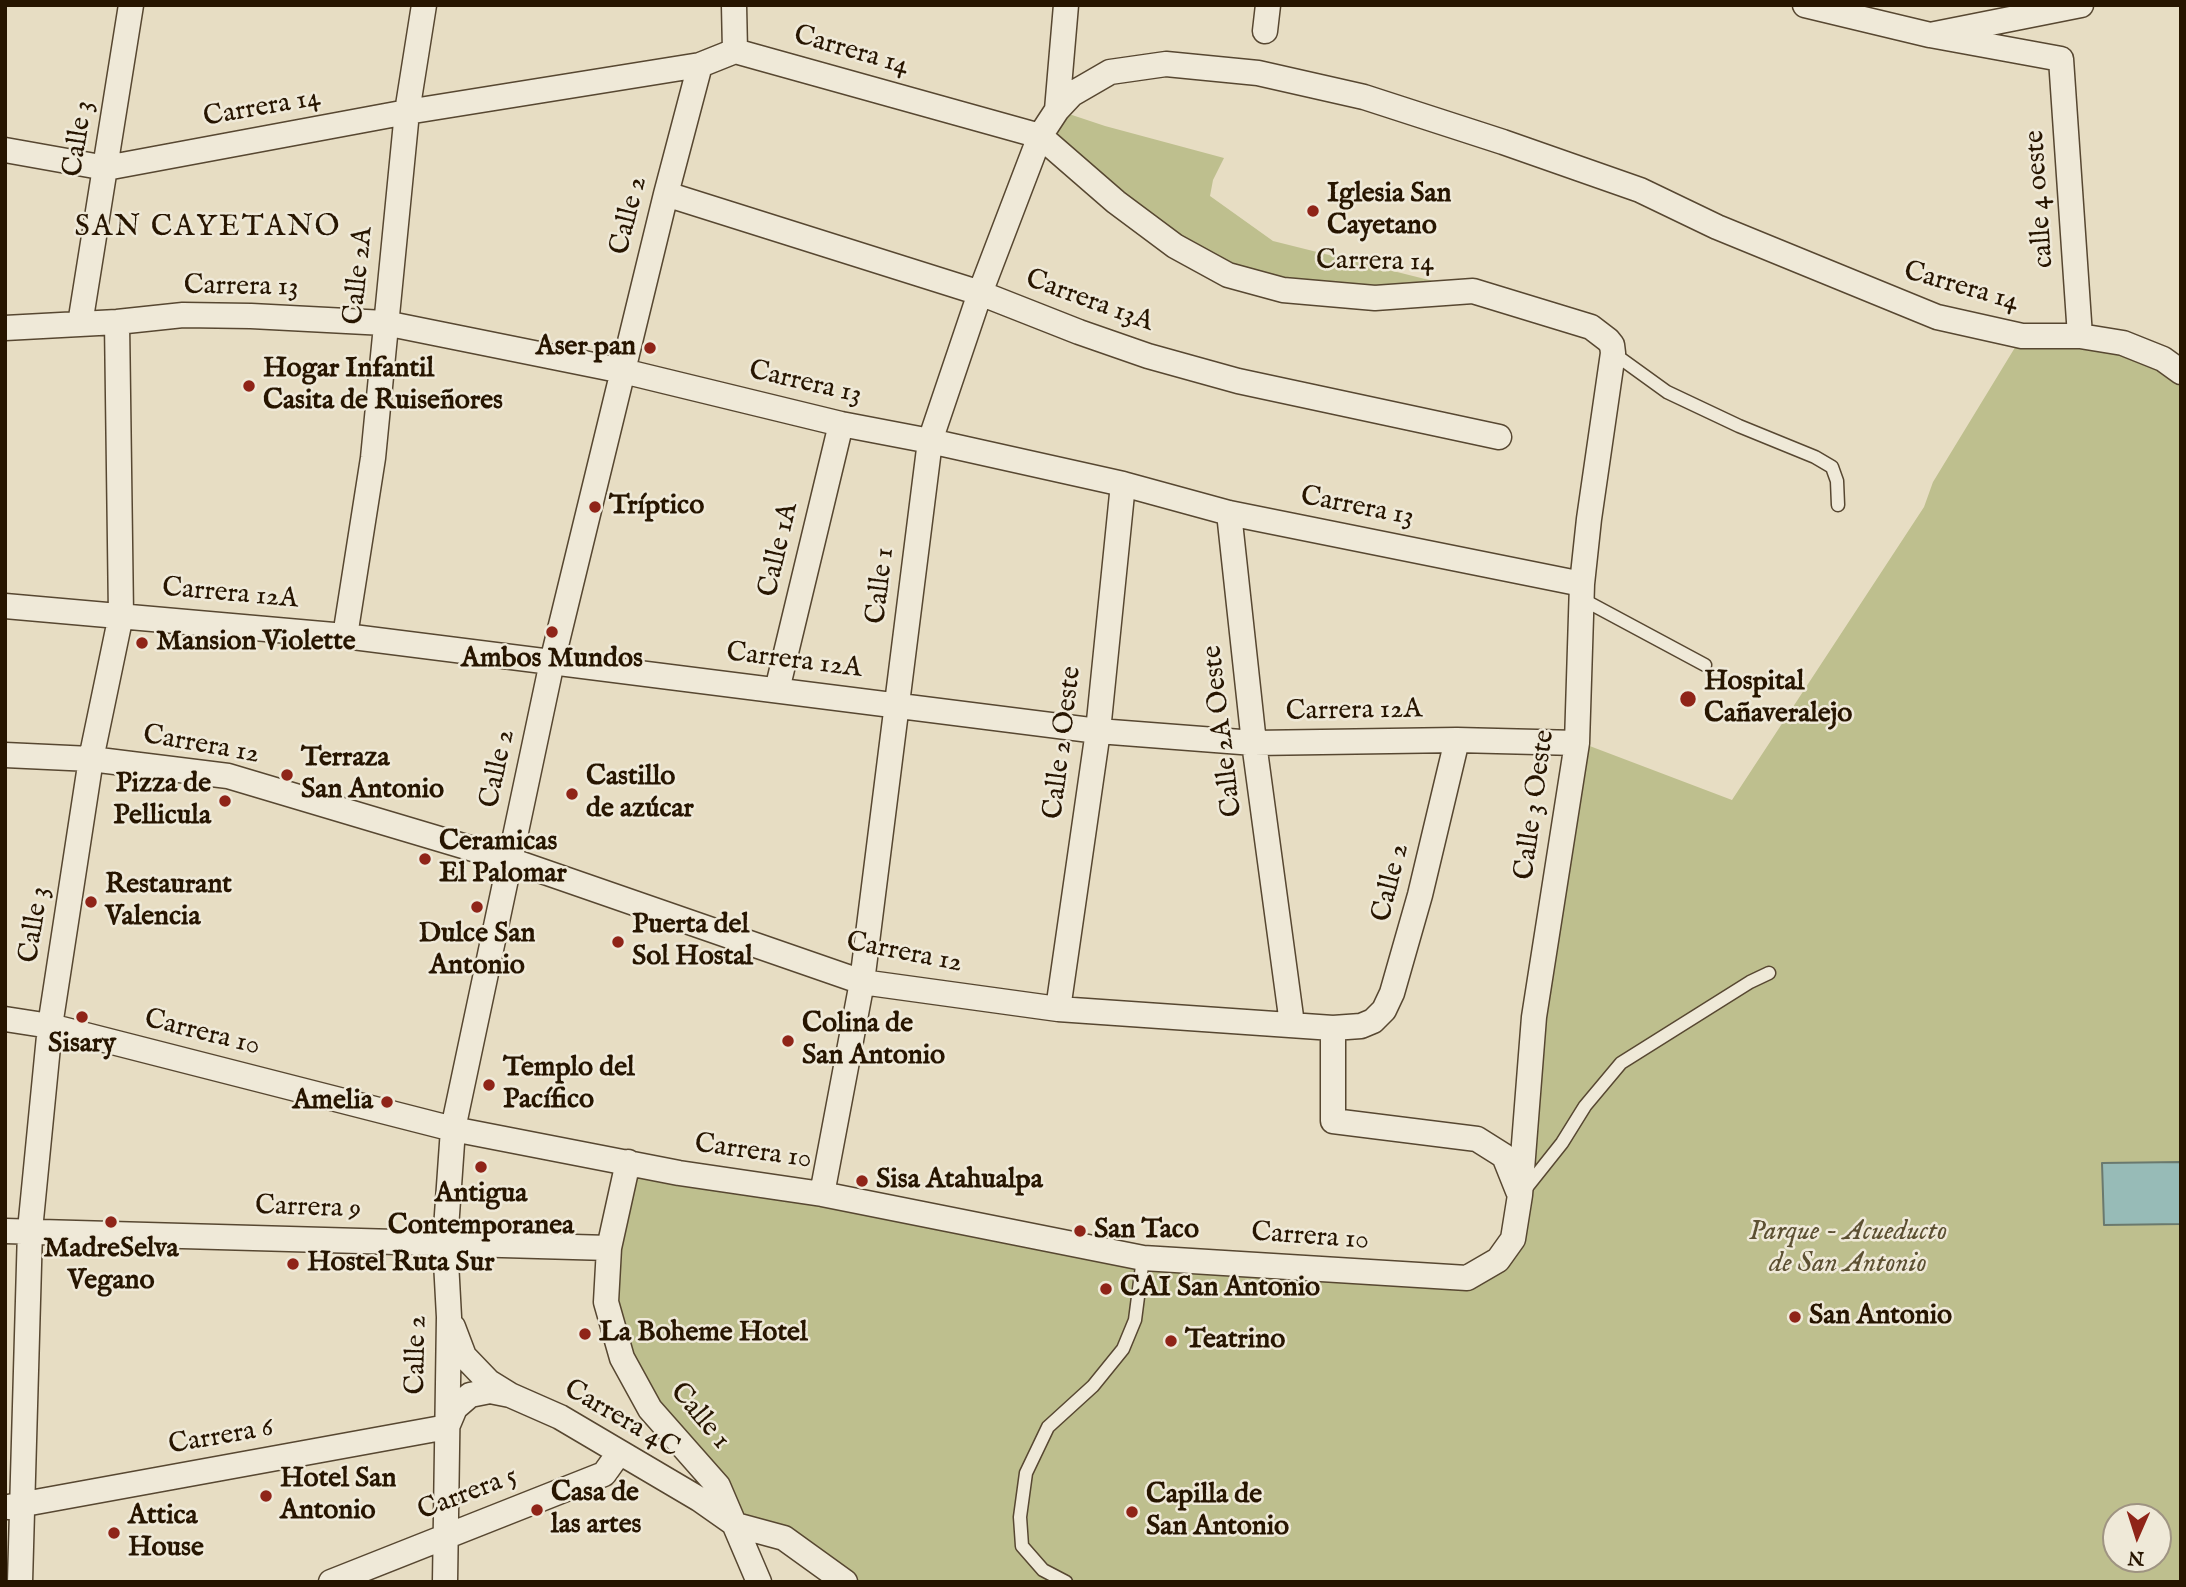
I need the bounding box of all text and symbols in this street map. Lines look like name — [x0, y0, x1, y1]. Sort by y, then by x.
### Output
street label: Carrera 14 — [790, 20, 912, 84]
street label: Carrera 14 — [201, 82, 323, 136]
street label: Calle 3 — [57, 98, 103, 180]
street label: calle 4 oeste — [2019, 129, 2063, 269]
street label: Calle 2 — [604, 173, 656, 259]
place label: Iglesia San Cayetano — [1327, 178, 1452, 244]
marker: Iglesia San Cayetano — [1305, 203, 1321, 219]
district label: SAN CAYETANO — [76, 211, 340, 247]
street label: Calle 2A — [338, 225, 382, 327]
street label: Carrera 14 — [1316, 245, 1434, 281]
street label: Carrera 14 — [1900, 256, 2022, 320]
street label: Carrera 13A — [1020, 263, 1158, 341]
street label: Carrera 13 — [183, 270, 299, 306]
place label: Aser pan — [536, 331, 636, 365]
marker: Aser pan — [642, 340, 658, 356]
place label: Hogar Infantil Casita de Ruiseñores — [263, 353, 503, 419]
street label: Carrera 13 — [745, 355, 865, 413]
marker: Hogar Infantil Casita de Ruiseñores — [241, 378, 257, 394]
street label: Carrera 13 — [1297, 481, 1417, 535]
place label: Tríptico — [609, 490, 704, 524]
marker: Tríptico — [587, 499, 603, 515]
street label: Calle 1A — [753, 500, 807, 600]
street label: Calle 1 — [861, 546, 903, 626]
street label: Carrera 12A — [161, 572, 299, 618]
marker: Ambos Mundos — [544, 624, 560, 640]
place label: Mansion Violette — [156, 626, 356, 660]
marker: Mansion Violette — [134, 635, 150, 651]
street label: Carrera 12A — [724, 637, 864, 687]
place label: Ambos Mundos — [461, 643, 643, 677]
street label: Calle 2A Oeste — [1197, 643, 1251, 819]
street label: Calle 2 Oeste — [1038, 665, 1090, 821]
place label: Hospital Cañaveralejo — [1704, 666, 1852, 732]
marker: Hospital Cañaveralejo — [1678, 689, 1698, 709]
street label: Carrera 12A — [1285, 694, 1423, 730]
street label: Carrera 12 — [140, 719, 262, 773]
street label: Calle 2 — [474, 727, 524, 811]
street label: Calle 3 Oeste — [1509, 728, 1563, 882]
place label: Terraza San Antonio — [301, 742, 444, 808]
place label: Castillo de azúcar — [586, 761, 694, 827]
marker: Terraza San Antonio — [279, 767, 295, 783]
place label: Pizza de Pellicula — [113, 768, 211, 834]
marker: Castillo de azúcar — [564, 786, 580, 802]
marker: Pizza de Pellicula — [217, 793, 233, 809]
place label: Ceramicas El Palomar — [439, 826, 567, 892]
street label: Calle 2 — [1366, 840, 1418, 926]
marker: Ceramicas El Palomar — [417, 851, 433, 867]
place label: Restaurant Valencia — [105, 869, 232, 935]
street label: Calle 3 — [13, 884, 59, 966]
marker: Restaurant Valencia — [83, 894, 99, 910]
marker: Dulce San Antonio — [469, 899, 485, 915]
place label: Puerta del Sol Hostal — [632, 909, 753, 975]
place label: Dulce San Antonio — [419, 918, 535, 984]
street label: Carrera 12 — [843, 926, 965, 982]
marker: Puerta del Sol Hostal — [610, 934, 626, 950]
street label: Carrera 10 — [141, 1003, 263, 1065]
place label: Colina de San Antonio — [802, 1008, 945, 1074]
marker: Sisary — [74, 1009, 90, 1025]
place label: Sisary — [48, 1028, 116, 1062]
marker: Colina de San Antonio — [780, 1033, 796, 1049]
place label: Templo del Pacífico — [503, 1052, 635, 1118]
marker: Templo del Pacífico — [481, 1077, 497, 1093]
place label: Amelia — [292, 1085, 373, 1119]
marker: Amelia — [379, 1094, 395, 1110]
street label: Carrera 10 — [692, 1128, 814, 1178]
marker: Antigua Contemporanea — [473, 1159, 489, 1175]
place label: Sisa Atahualpa — [876, 1164, 1043, 1198]
marker: Sisa Atahualpa — [854, 1173, 870, 1189]
place label: Antigua Contemporanea — [388, 1178, 574, 1244]
street label: Carrera 9 — [254, 1190, 362, 1228]
marker: MadreSelva Vegano — [103, 1214, 119, 1230]
place label: San Taco — [1094, 1214, 1199, 1248]
park label: Parque - Acueducto de San Antonio — [1749, 1216, 1947, 1282]
street label: Carrera 10 — [1250, 1217, 1370, 1259]
marker: San Taco — [1072, 1223, 1088, 1239]
place label: MadreSelva Vegano — [43, 1233, 179, 1299]
place label: Hostel Ruta Sur — [307, 1247, 494, 1281]
marker: Hostel Ruta Sur — [285, 1256, 301, 1272]
place label: CAI San Antonio — [1120, 1272, 1320, 1306]
marker: CAI San Antonio — [1098, 1281, 1114, 1297]
place label: San Antonio — [1809, 1300, 1952, 1334]
marker: San Antonio — [1787, 1309, 1803, 1325]
street label: Calle 2 — [401, 1315, 435, 1395]
place label: La Boheme Hotel — [599, 1317, 808, 1351]
place label: Teatrino — [1185, 1324, 1285, 1358]
marker: La Boheme Hotel — [577, 1326, 593, 1342]
marker: Teatrino — [1163, 1333, 1179, 1349]
street label: Carrera 4C — [557, 1374, 685, 1466]
street label: Calle 1 — [661, 1377, 737, 1457]
street label: Carrera 6 — [166, 1412, 276, 1464]
street label: Carrera 5 — [413, 1461, 523, 1529]
place label: Hotel San Antonio — [280, 1463, 396, 1529]
place label: Casa de las artes — [551, 1477, 641, 1543]
place label: Capilla de San Antonio — [1146, 1479, 1289, 1545]
marker: Hotel San Antonio — [258, 1488, 274, 1504]
place label: Attica House — [128, 1500, 204, 1566]
marker: Casa de las artes — [529, 1502, 545, 1518]
north arrow — [2102, 1503, 2172, 1573]
marker: Capilla de San Antonio — [1124, 1504, 1140, 1520]
marker: Attica House — [106, 1525, 122, 1541]
text: N — [2127, 1545, 2145, 1569]

